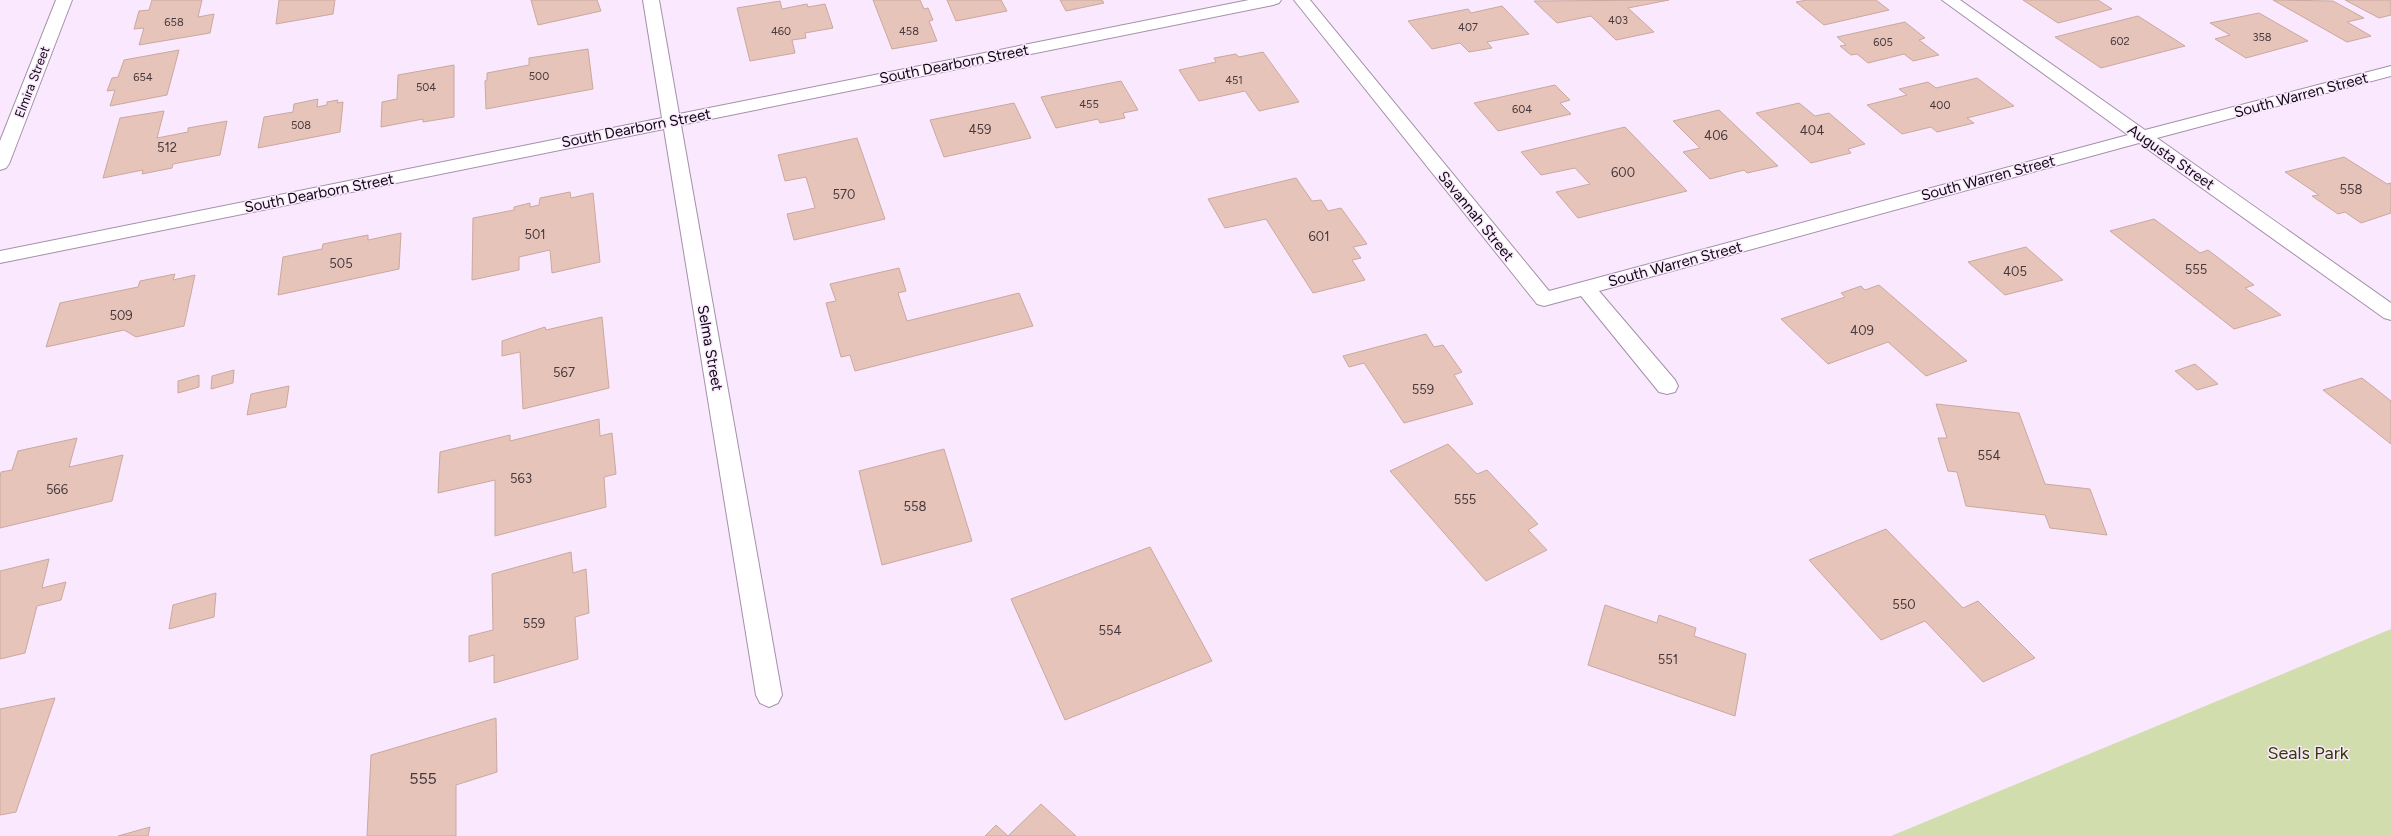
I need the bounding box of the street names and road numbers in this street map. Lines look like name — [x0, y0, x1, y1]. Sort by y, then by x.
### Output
street label: South Dearborn Street — [878, 41, 1031, 87]
street label: Elmira Street — [12, 44, 53, 120]
street label: South Warren Street — [2232, 68, 2370, 122]
street label: South Dearborn Street — [560, 105, 713, 151]
street label: Augusta Street — [2124, 120, 2218, 194]
street label: South Warren Street — [1919, 151, 2057, 205]
street label: Savannah Street — [1434, 167, 1518, 265]
street label: South Dearborn Street — [243, 170, 396, 216]
street label: South Warren Street — [1606, 237, 1744, 291]
street label: Selma Street — [694, 304, 726, 393]

